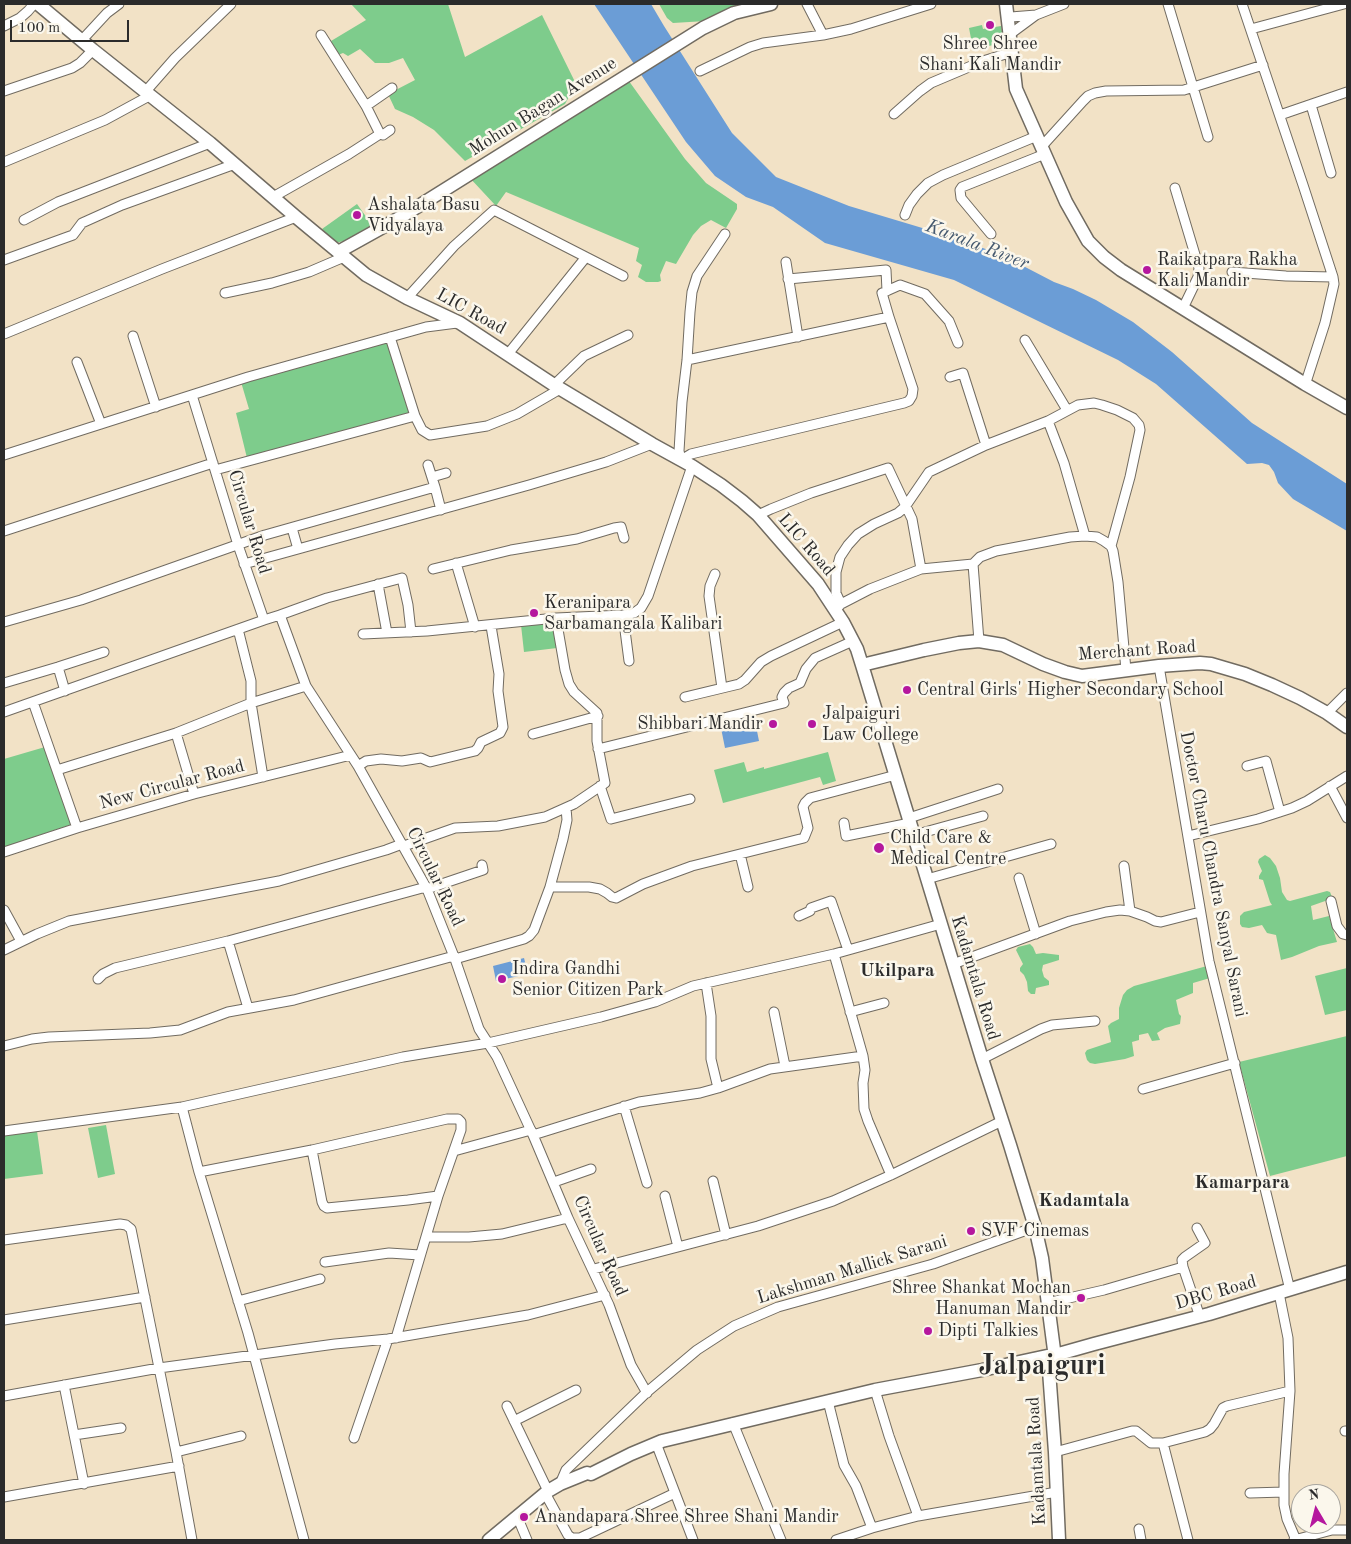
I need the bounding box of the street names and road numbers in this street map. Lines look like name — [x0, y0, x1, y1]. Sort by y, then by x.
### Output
street label: Mohun Bagan Avenue — [465, 53, 621, 161]
street label: LIC Road — [432, 284, 510, 340]
street label: Circular Road — [223, 467, 275, 577]
street label: LIC Road — [773, 509, 839, 581]
street label: Merchant Road — [1077, 636, 1197, 666]
street label: Doctor Charu Chandra Sanyal Sarani — [1175, 729, 1251, 1019]
street label: New Circular Road — [97, 755, 247, 815]
street label: Circular Road — [402, 824, 468, 930]
street label: Kadamtala Road — [946, 913, 1004, 1043]
street label: Circular Road — [568, 1192, 632, 1300]
street label: Lakshman Mallick Sarani — [754, 1231, 950, 1309]
street label: DBC Road — [1173, 1271, 1259, 1315]
street label: Kadamtala Road — [1023, 1396, 1051, 1526]

